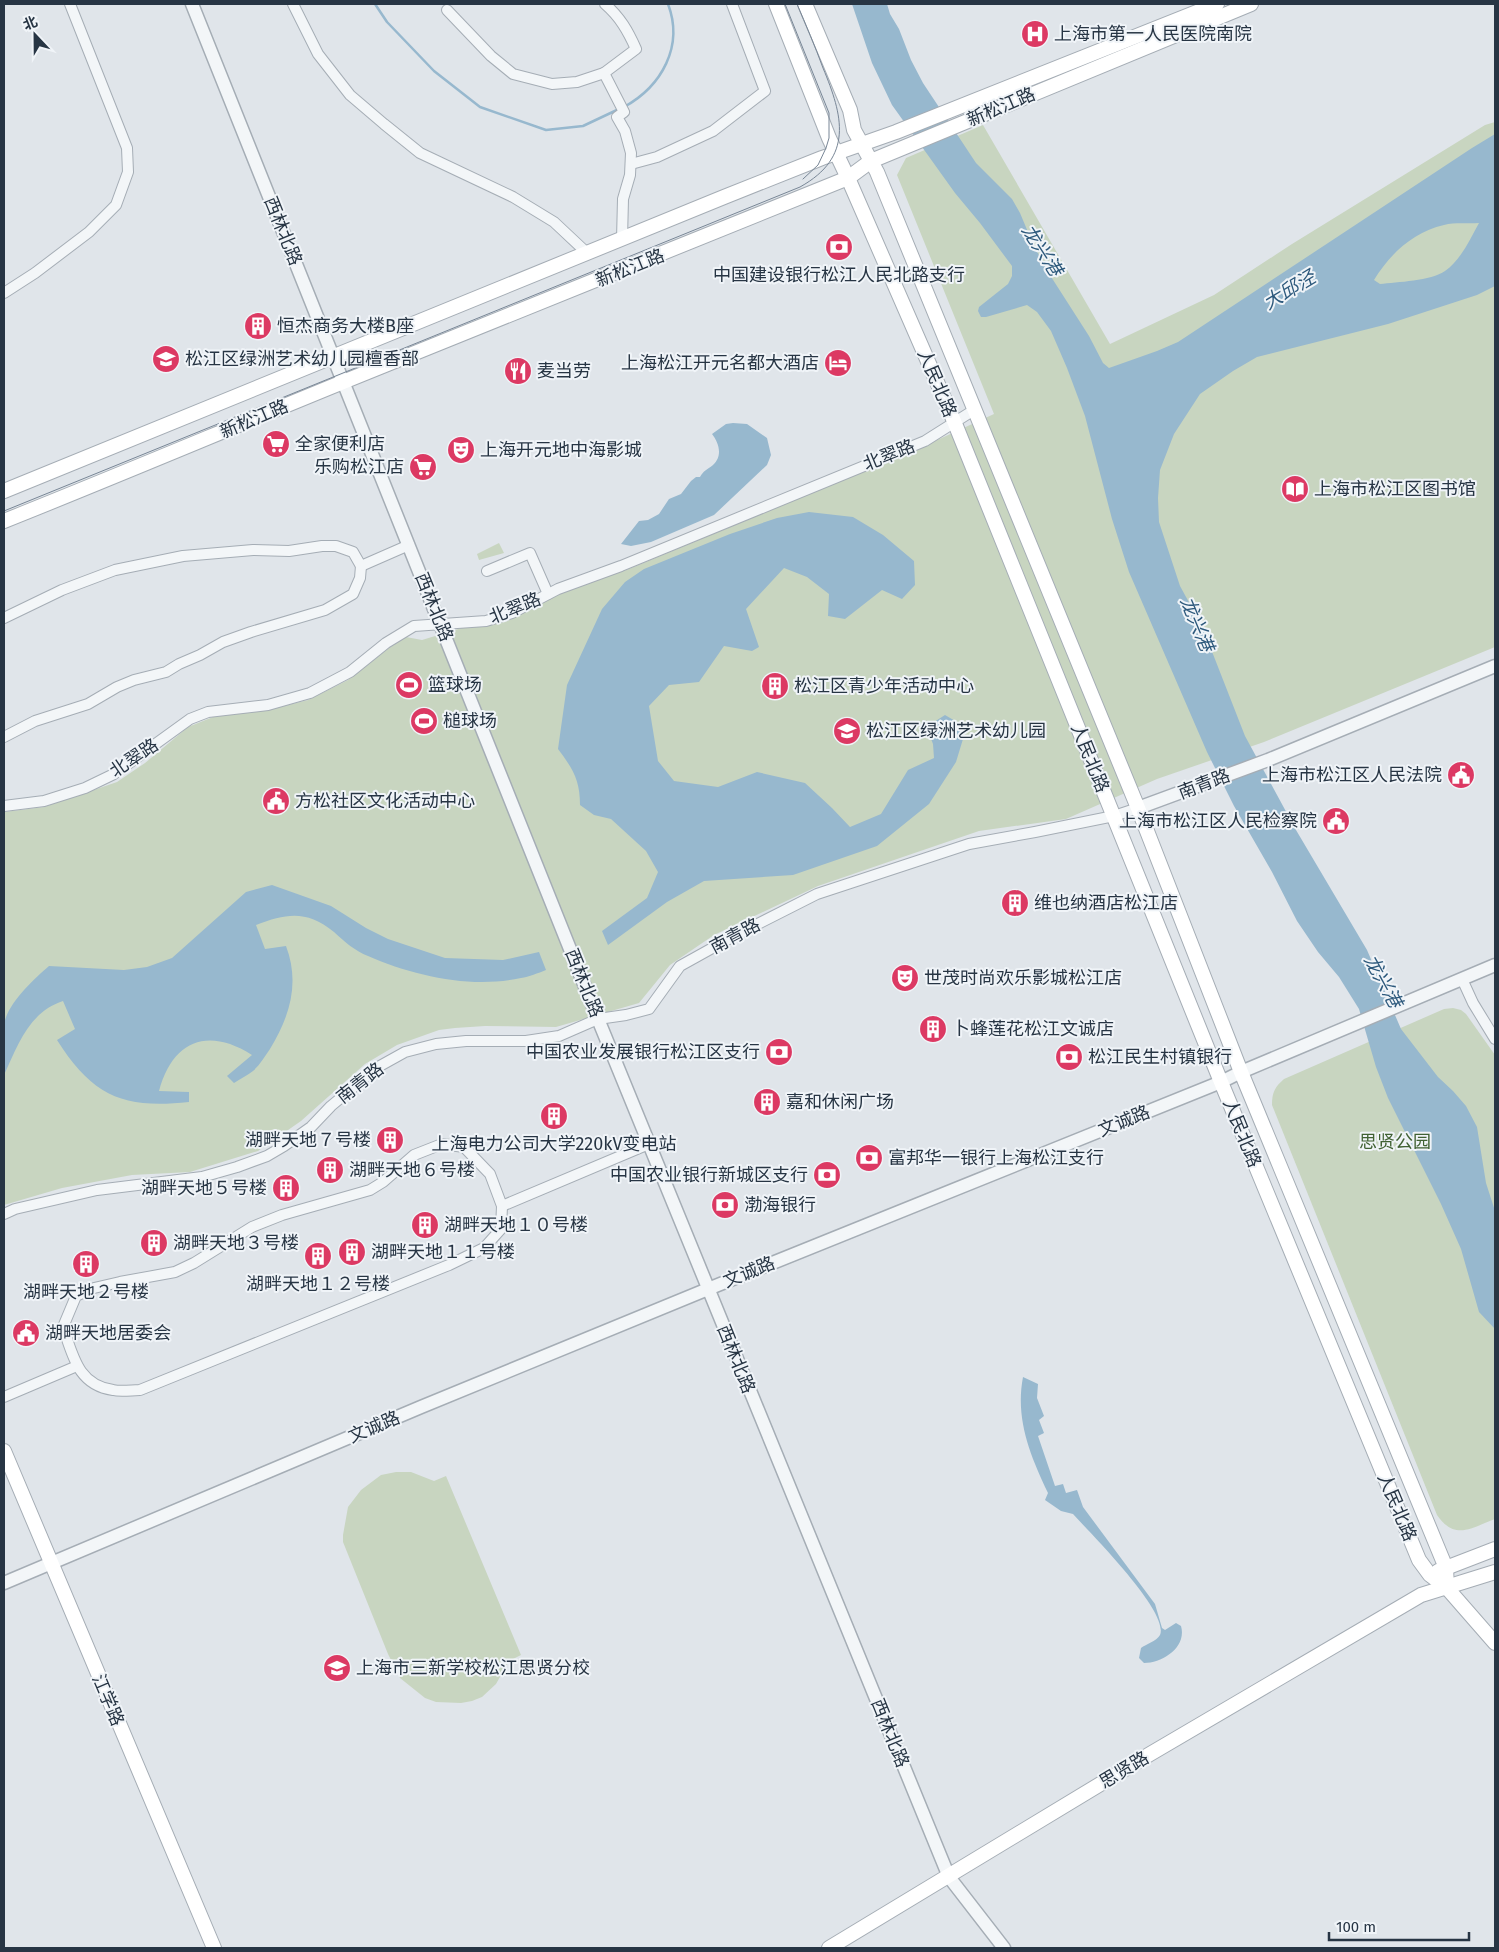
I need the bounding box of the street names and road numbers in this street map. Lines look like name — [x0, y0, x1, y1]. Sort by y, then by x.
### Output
street label: 新松江路 — [964, 83, 1038, 131]
street label: 西林北路 — [259, 194, 307, 268]
street label: 新松江路 — [593, 244, 667, 292]
street label: 人民北路 — [913, 346, 961, 420]
street label: 新松江路 — [217, 395, 291, 443]
street label: 北翠路 — [860, 435, 918, 475]
street label: 西林北路 — [410, 570, 458, 644]
street label: 北翠路 — [486, 588, 544, 628]
street label: 人民北路 — [1066, 721, 1114, 795]
street label: 北翠路 — [105, 734, 163, 782]
street label: 南青路 — [1175, 764, 1233, 804]
street label: 南青路 — [706, 914, 764, 958]
street label: 西林北路 — [560, 946, 608, 1020]
street label: 南青路 — [332, 1058, 388, 1108]
street label: 人民北路 — [1218, 1096, 1266, 1170]
street label: 文诚路 — [1095, 1101, 1153, 1141]
street label: 文诚路 — [720, 1252, 778, 1292]
street label: 西林北路 — [712, 1322, 760, 1396]
street label: 文诚路 — [345, 1406, 403, 1448]
street label: 人民北路 — [1373, 1470, 1421, 1544]
street label: 江学路 — [87, 1671, 129, 1729]
street label: 西林北路 — [866, 1696, 914, 1770]
street label: 思贤路 — [1095, 1747, 1153, 1793]

